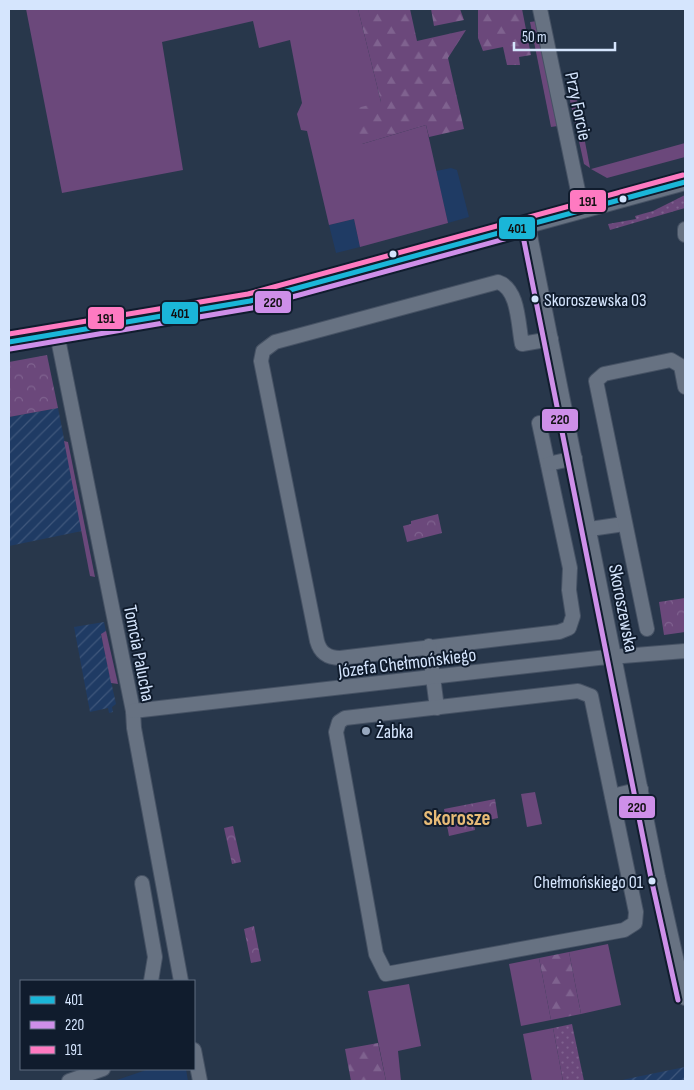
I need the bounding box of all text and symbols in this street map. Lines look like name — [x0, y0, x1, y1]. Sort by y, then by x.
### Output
scale bar — [514, 20, 615, 52]
text: 50 m — [522, 28, 547, 47]
street label: Przy Forcie — [559, 70, 596, 143]
line badge: 191 — [569, 189, 607, 213]
text: 191 — [579, 193, 597, 210]
unlabelled marker — [618, 194, 628, 204]
line badge: 401 — [498, 216, 536, 240]
text: 401 — [508, 220, 527, 237]
unlabelled marker — [388, 249, 398, 259]
line badge: 220 — [254, 290, 292, 314]
place label: Skoroszewska 03 — [544, 290, 647, 311]
text: 220 — [264, 294, 283, 311]
marker: Skoroszewska 03 — [530, 294, 540, 304]
line badge: 401 — [161, 301, 199, 325]
text: 401 — [171, 305, 190, 322]
line badge: 191 — [87, 306, 125, 330]
text: 191 — [97, 310, 115, 327]
line badge: 220 — [541, 408, 579, 432]
text: 220 — [551, 411, 570, 428]
street label: Skoroszewska — [603, 563, 642, 654]
street label: Tomcia Palucha — [118, 603, 159, 703]
street label: Józefa Chełmońskiego — [336, 644, 477, 683]
place label: Żabka — [376, 721, 413, 744]
marker: Żabka — [360, 725, 372, 737]
line badge: 220 — [618, 795, 656, 819]
text: 220 — [628, 799, 647, 816]
district label: Skorosze — [423, 806, 491, 831]
place label: Chełmońskiego 01 — [534, 872, 644, 893]
marker: Chełmońskiego 01 — [647, 876, 657, 886]
legend — [20, 980, 195, 1070]
text: 401 — [65, 991, 84, 1010]
text: 220 — [65, 1016, 84, 1035]
text: 191 — [65, 1041, 83, 1060]

